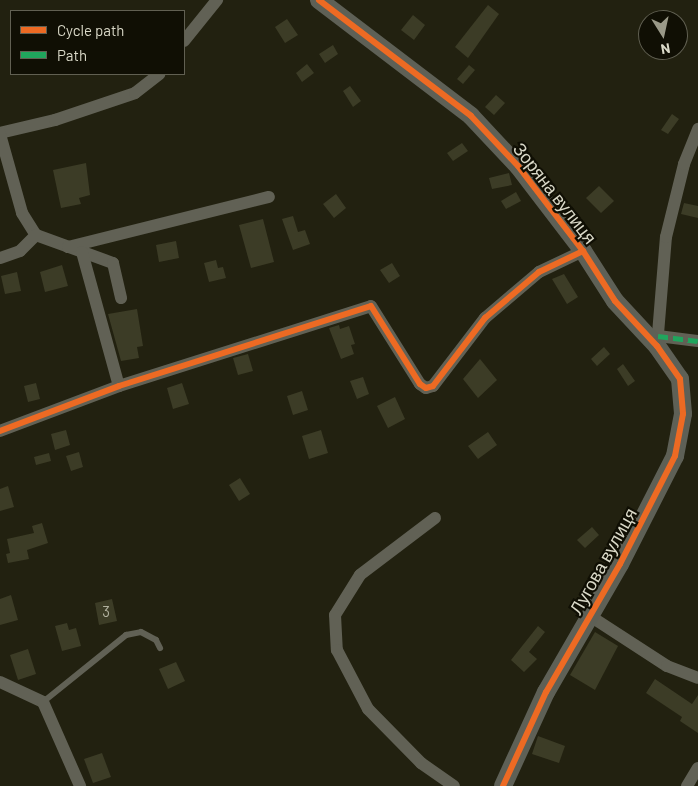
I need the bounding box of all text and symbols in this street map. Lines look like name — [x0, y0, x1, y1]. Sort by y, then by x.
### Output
legend — [10, 10, 185, 75]
north arrow — [638, 10, 688, 60]
text: Cycle path — [57, 21, 124, 39]
text: N — [659, 40, 672, 58]
text: Path — [57, 46, 87, 64]
street label: Зоряна вулиця — [509, 138, 601, 248]
street label: Лугова вулиця — [565, 504, 641, 618]
house number: 3 — [102, 603, 110, 621]

